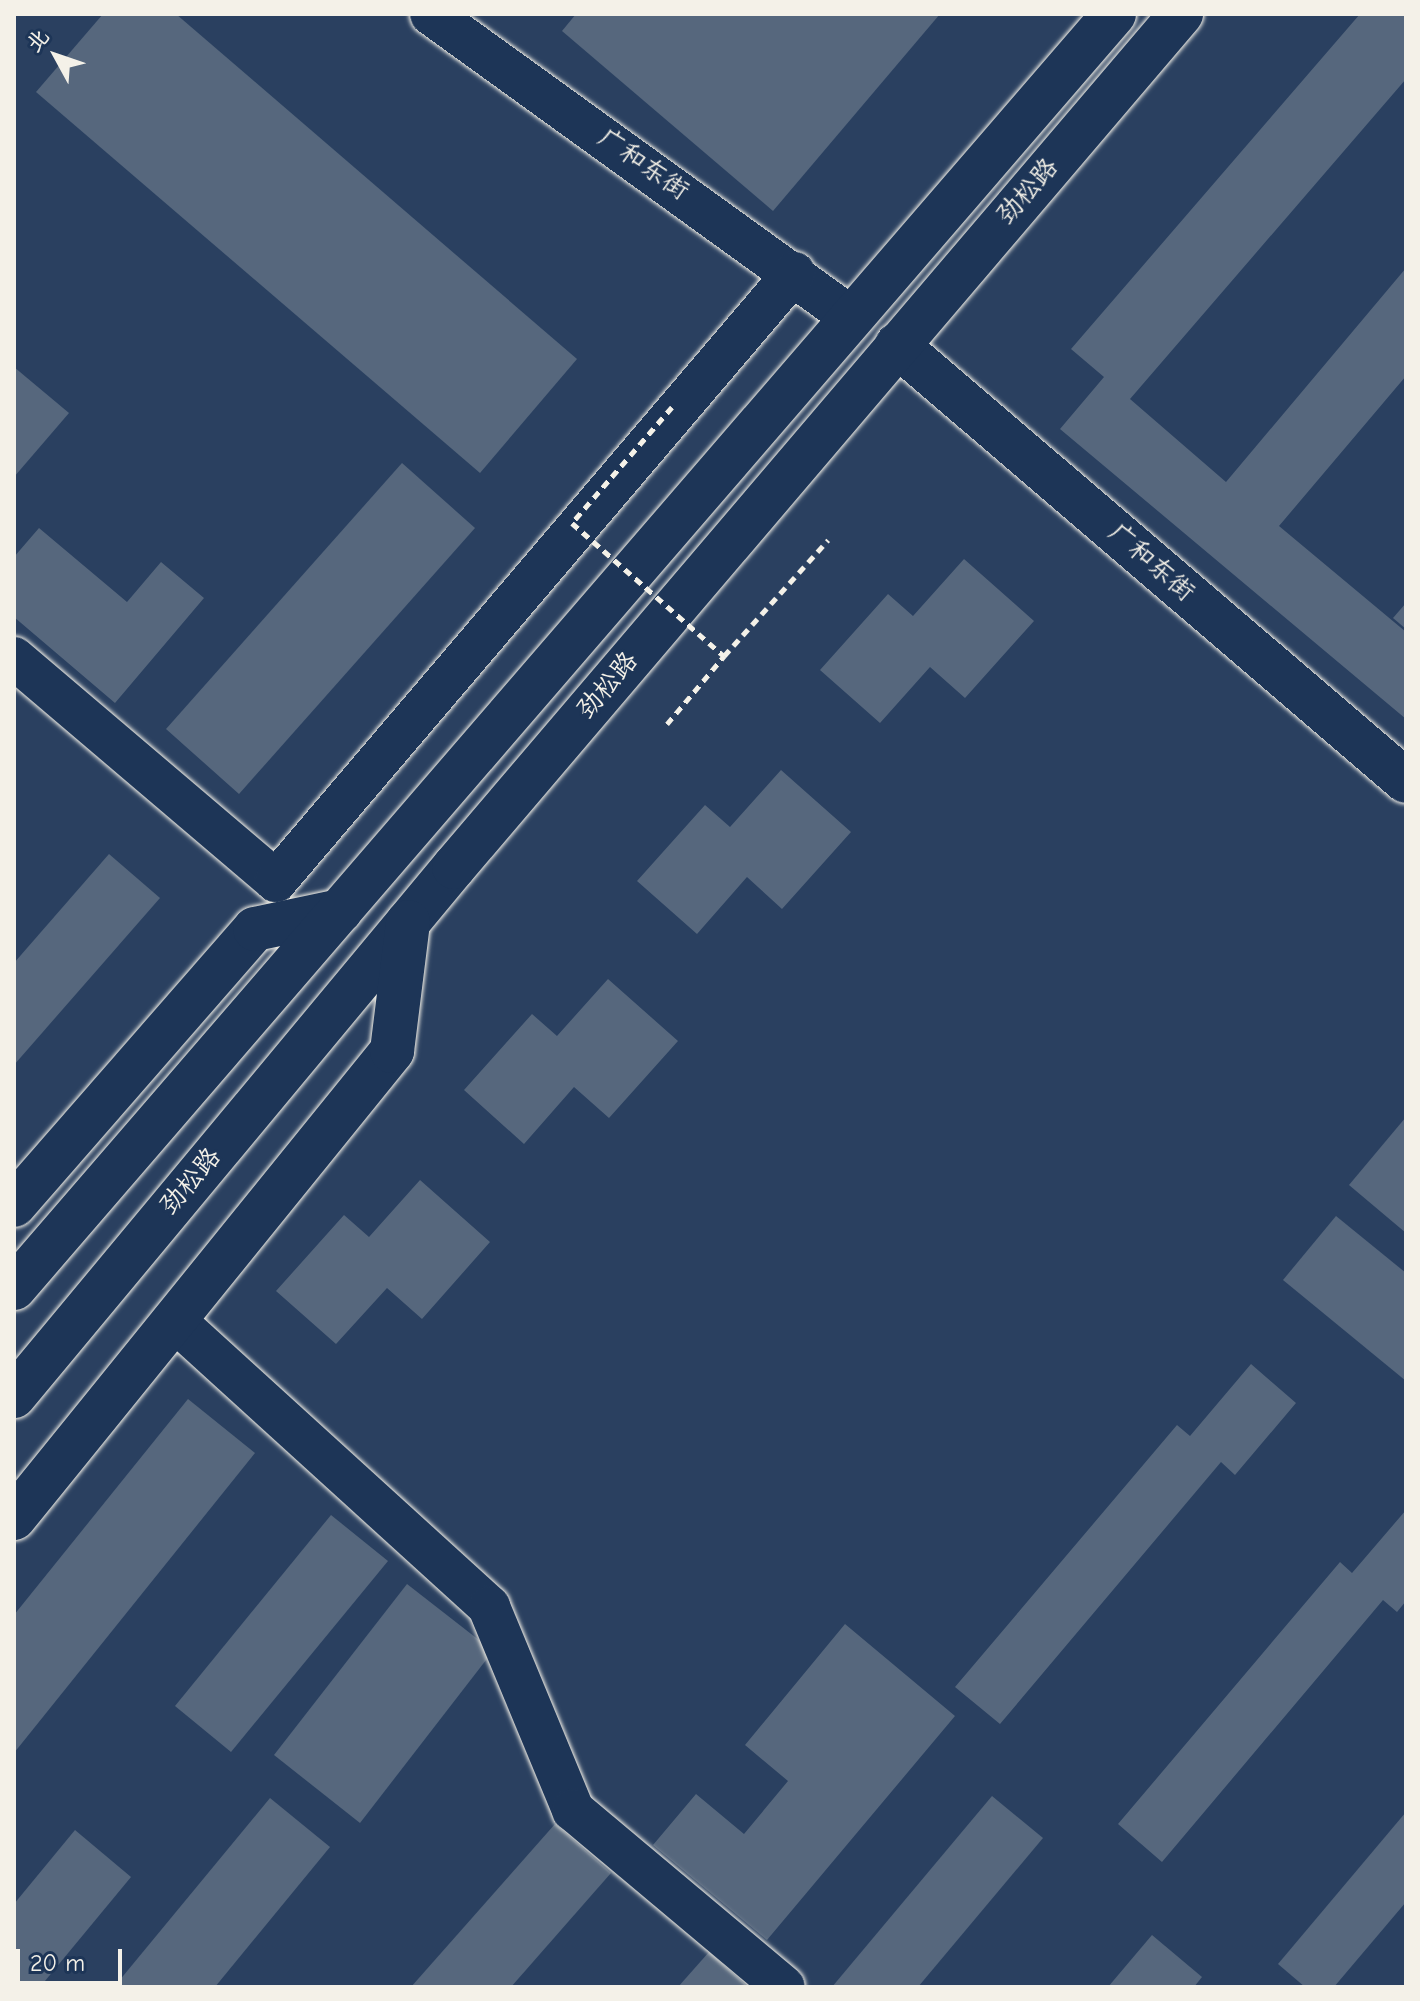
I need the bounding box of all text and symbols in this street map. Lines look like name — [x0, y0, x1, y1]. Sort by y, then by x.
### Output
north arrow — [16, 16, 96, 96]
text: 北 — [21, 24, 55, 57]
street label: 广和东街 — [591, 122, 695, 208]
street label: 劲松路 — [991, 152, 1065, 232]
street label: 广和东街 — [1102, 517, 1200, 609]
street label: 劲松路 — [571, 646, 645, 726]
street label: 劲松路 — [154, 1142, 228, 1222]
scale bar — [20, 1933, 126, 1983]
text: 20 m — [30, 1949, 85, 1977]

